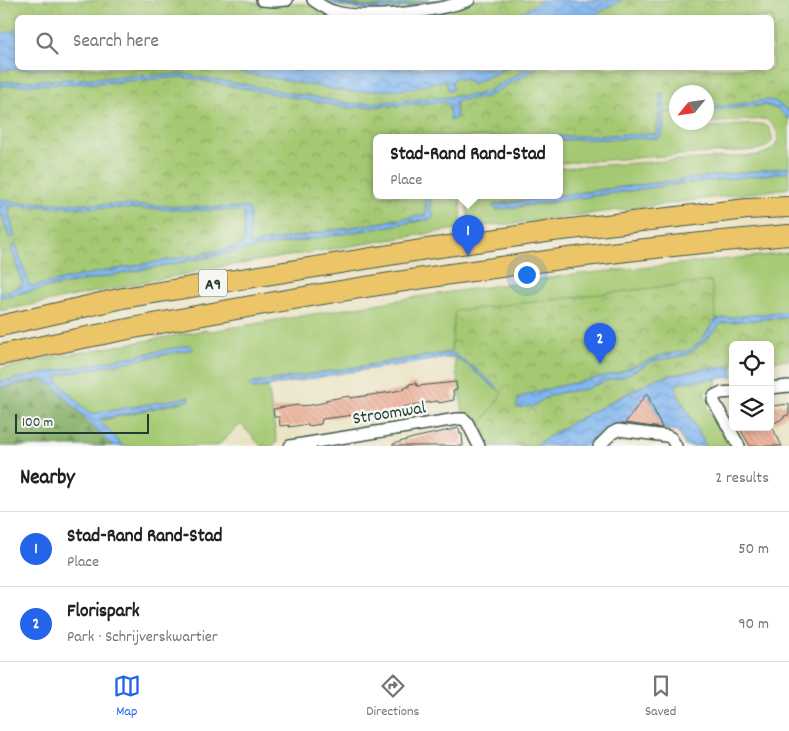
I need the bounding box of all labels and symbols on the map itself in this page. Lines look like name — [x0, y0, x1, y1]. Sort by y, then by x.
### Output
north arrow — [669, 85, 714, 130]
pin: 1 — [452, 215, 484, 256]
your location — [514, 262, 540, 288]
road number: A9 — [199, 270, 227, 296]
pin: 2 — [584, 323, 616, 364]
street label: Stroomwal — [351, 396, 429, 433]
scale bar — [15, 411, 149, 434]

